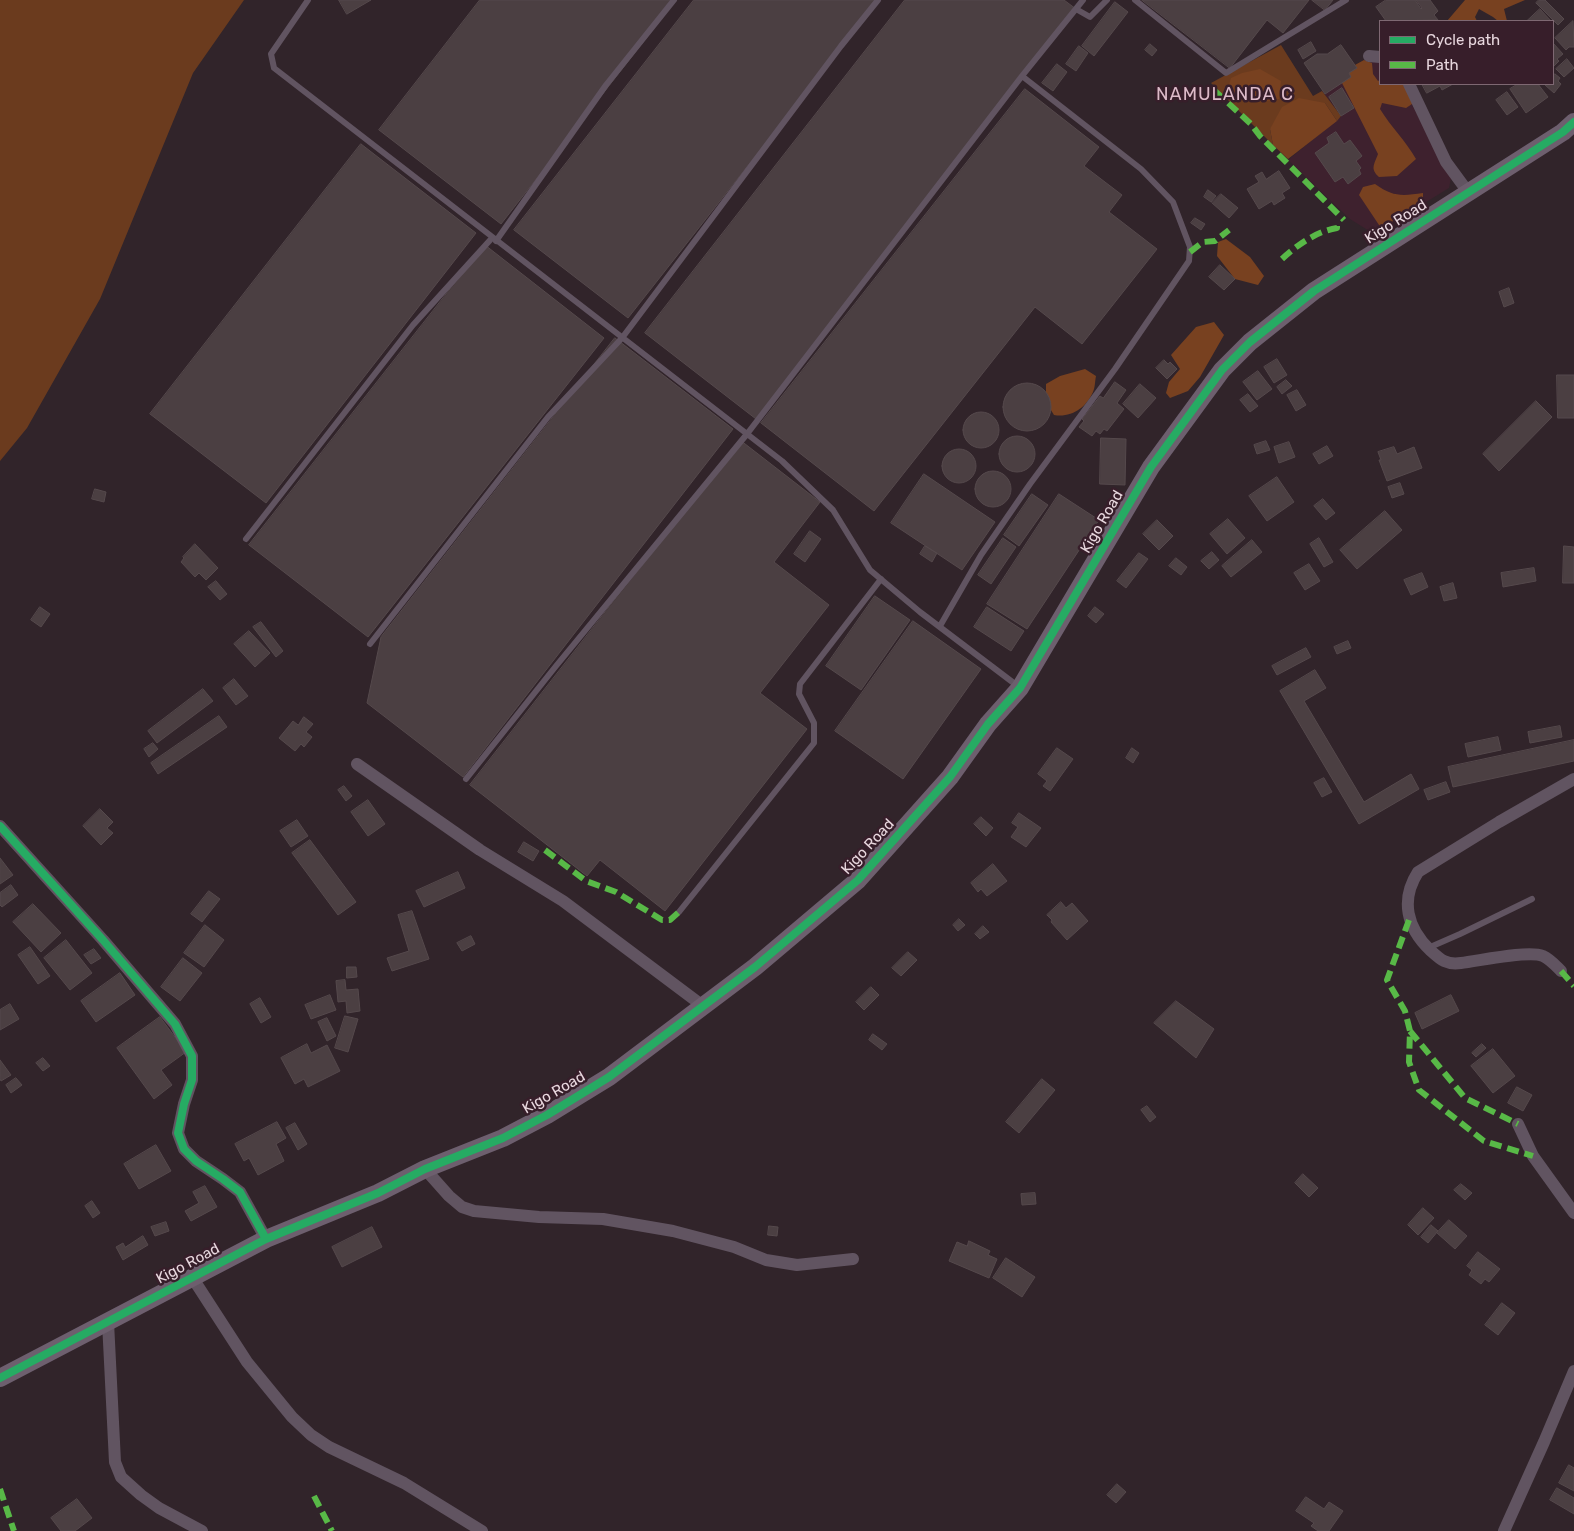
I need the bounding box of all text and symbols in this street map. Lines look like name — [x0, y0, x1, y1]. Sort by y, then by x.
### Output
legend — [1379, 20, 1554, 85]
text: Cycle path — [1426, 31, 1500, 49]
text: Path — [1426, 56, 1459, 74]
district label: NAMULANDA C — [1155, 84, 1295, 106]
street label: Kigo Road — [1362, 196, 1430, 248]
street label: Kigo Road — [1077, 487, 1127, 557]
street label: Kigo Road — [838, 815, 898, 879]
street label: Kigo Road — [519, 1068, 589, 1118]
street label: Kigo Road — [153, 1240, 223, 1288]

